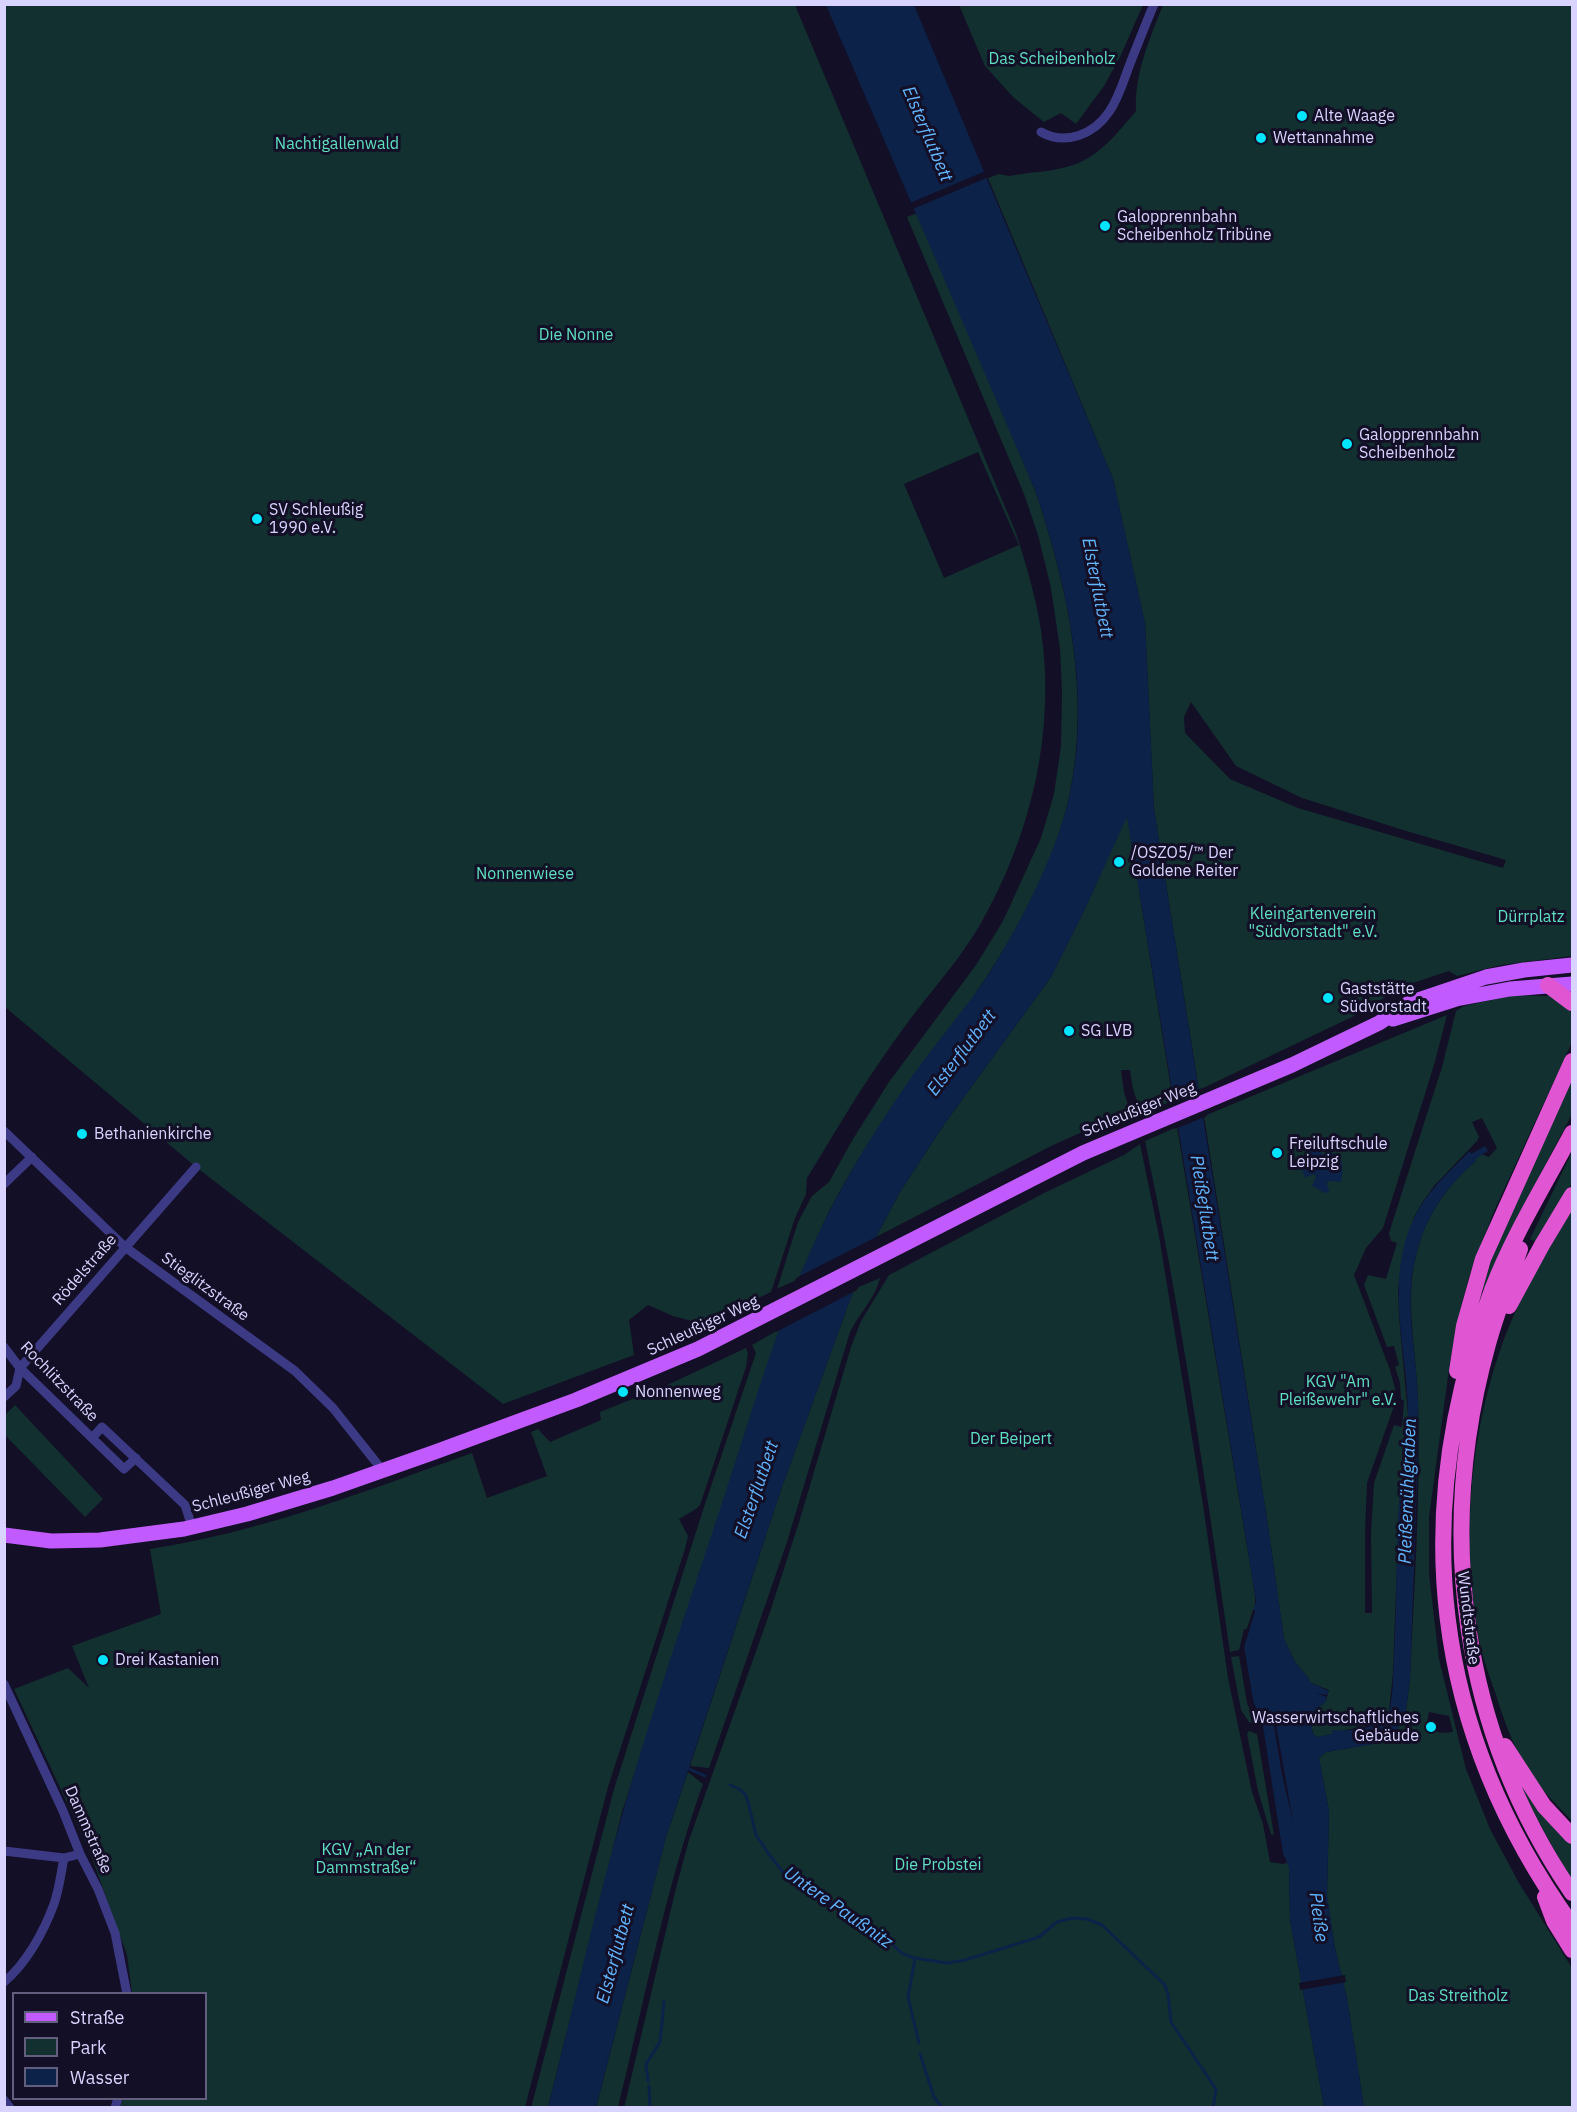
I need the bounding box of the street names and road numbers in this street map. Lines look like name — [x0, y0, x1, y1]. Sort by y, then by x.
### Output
street label: Schleußiger Weg — [1079, 1078, 1199, 1142]
street label: Rödelstraße — [49, 1230, 121, 1310]
street label: Stieglitzstraße — [157, 1249, 253, 1325]
street label: Schleußiger Weg — [644, 1292, 762, 1360]
street label: Rochlitzstraße — [16, 1338, 102, 1426]
street label: Schleußiger Weg — [190, 1467, 312, 1517]
street label: Wundtstraße — [1453, 1570, 1483, 1666]
street label: Dammstraße — [60, 1783, 116, 1877]

